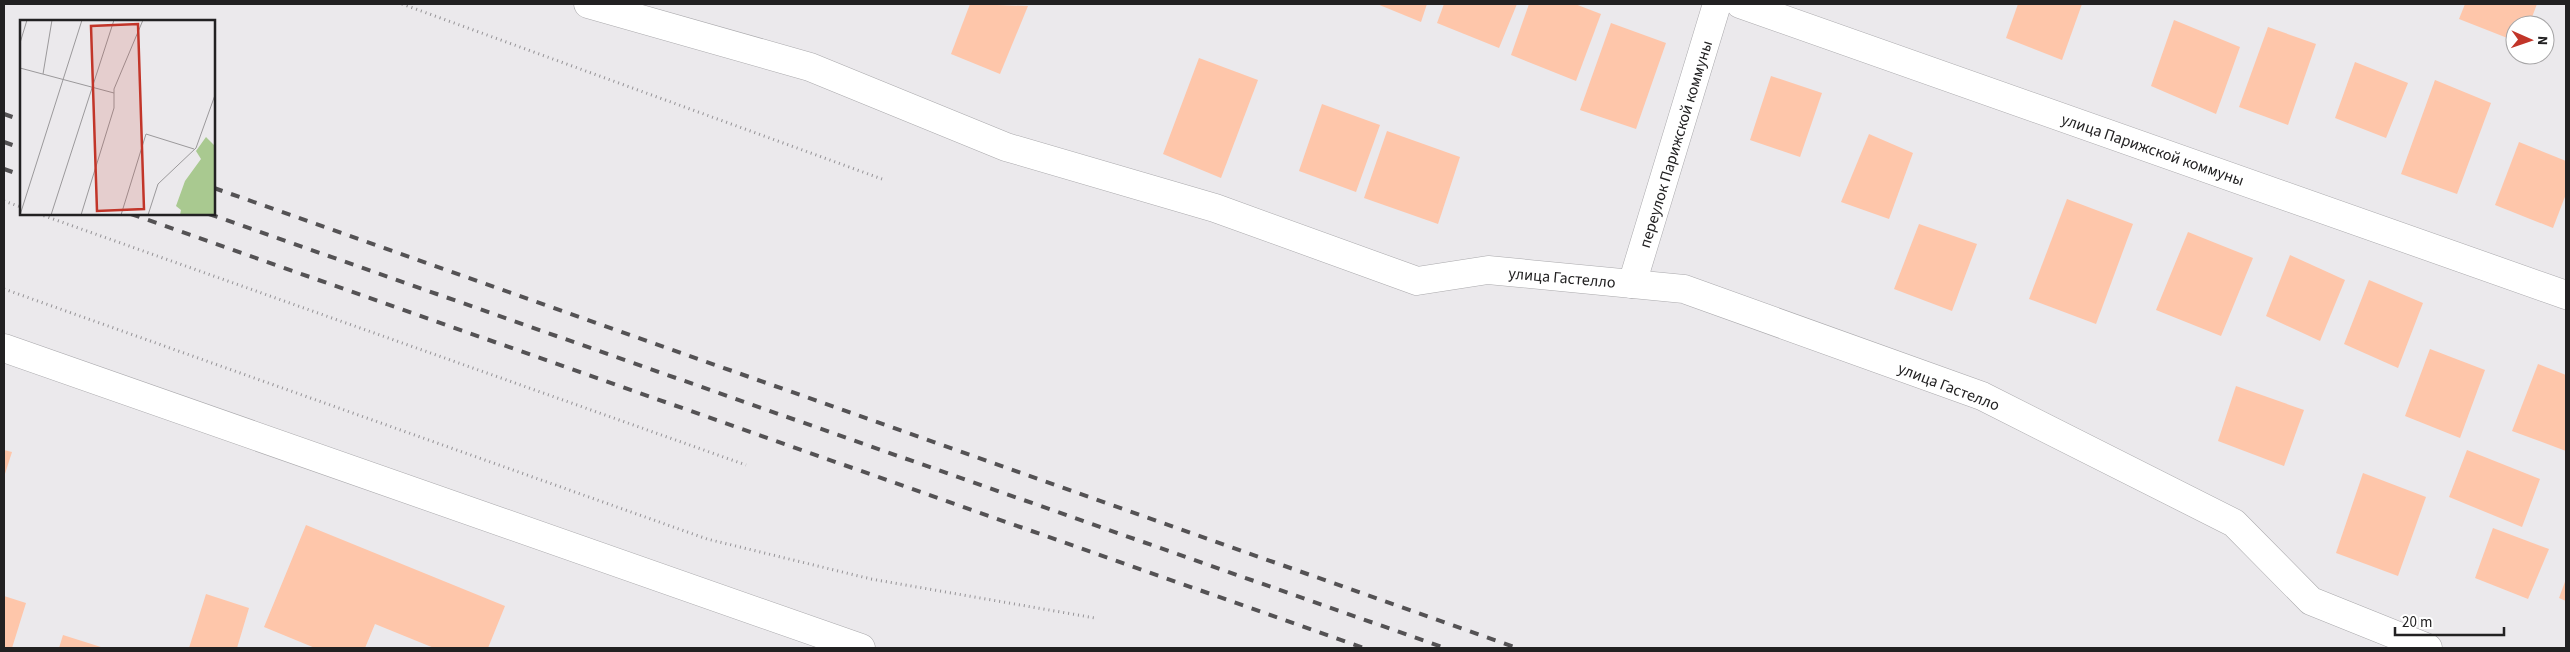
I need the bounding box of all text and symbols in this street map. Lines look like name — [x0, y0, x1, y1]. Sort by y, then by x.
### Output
north arrow — [2505, 15, 2555, 65]
inset map — [20, 20, 215, 215]
text: N — [2532, 35, 2552, 45]
street label: переулок Парижской коммуны — [1634, 38, 1718, 251]
street label: улица Парижской коммуны — [2058, 108, 2247, 192]
street label: улица Гастелло — [1507, 262, 1616, 294]
street label: улица Гастелло — [1894, 357, 2003, 416]
scale bar — [2395, 604, 2504, 636]
text: 20 m — [2402, 612, 2432, 633]

